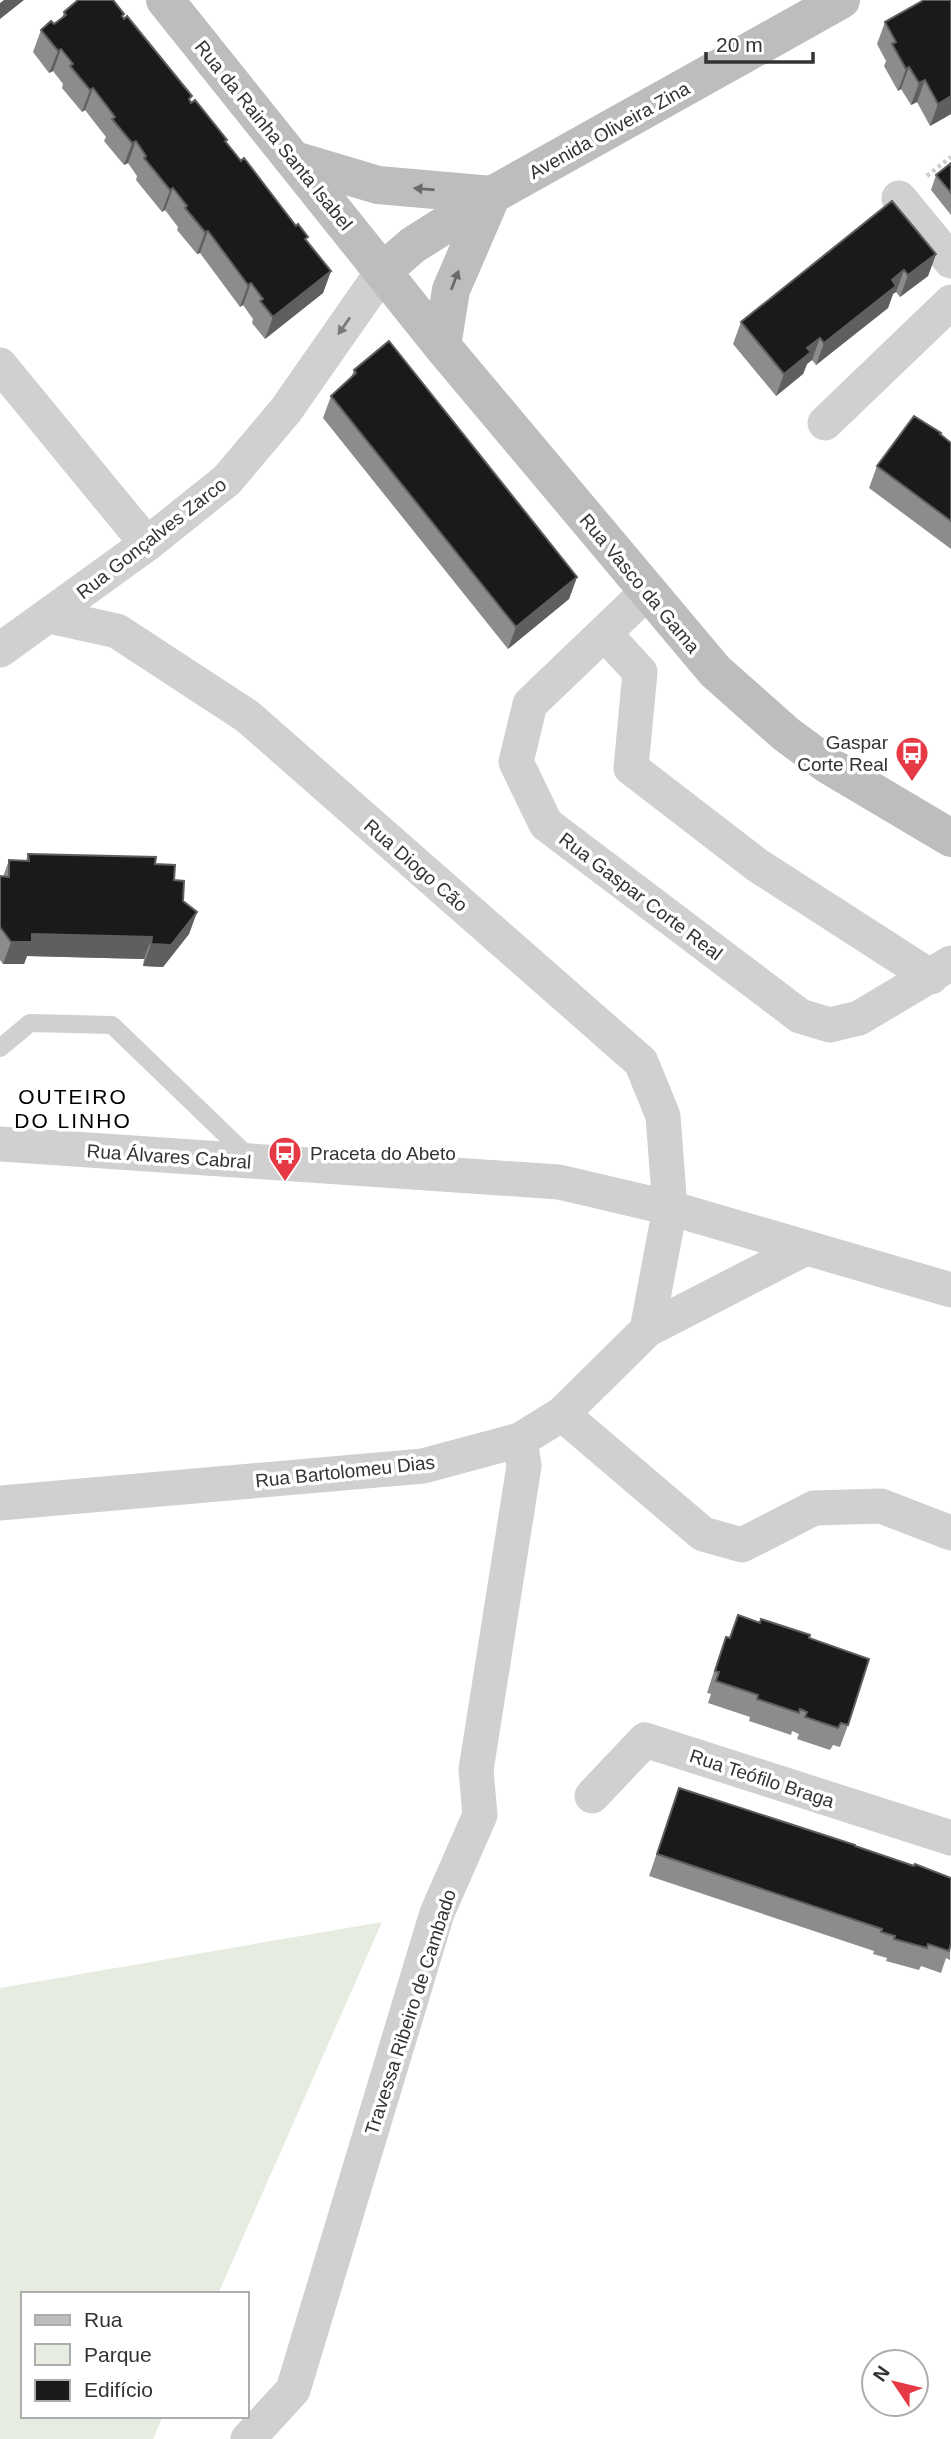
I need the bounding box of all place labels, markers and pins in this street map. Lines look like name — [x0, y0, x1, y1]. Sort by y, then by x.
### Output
place label: Gaspar Corte Real — [797, 732, 889, 775]
bus stop icon: Gaspar Corte Real — [893, 734, 931, 783]
bus stop icon: Praceta do Abeto — [266, 1134, 304, 1183]
place label: Praceta do Abeto — [310, 1143, 456, 1164]

